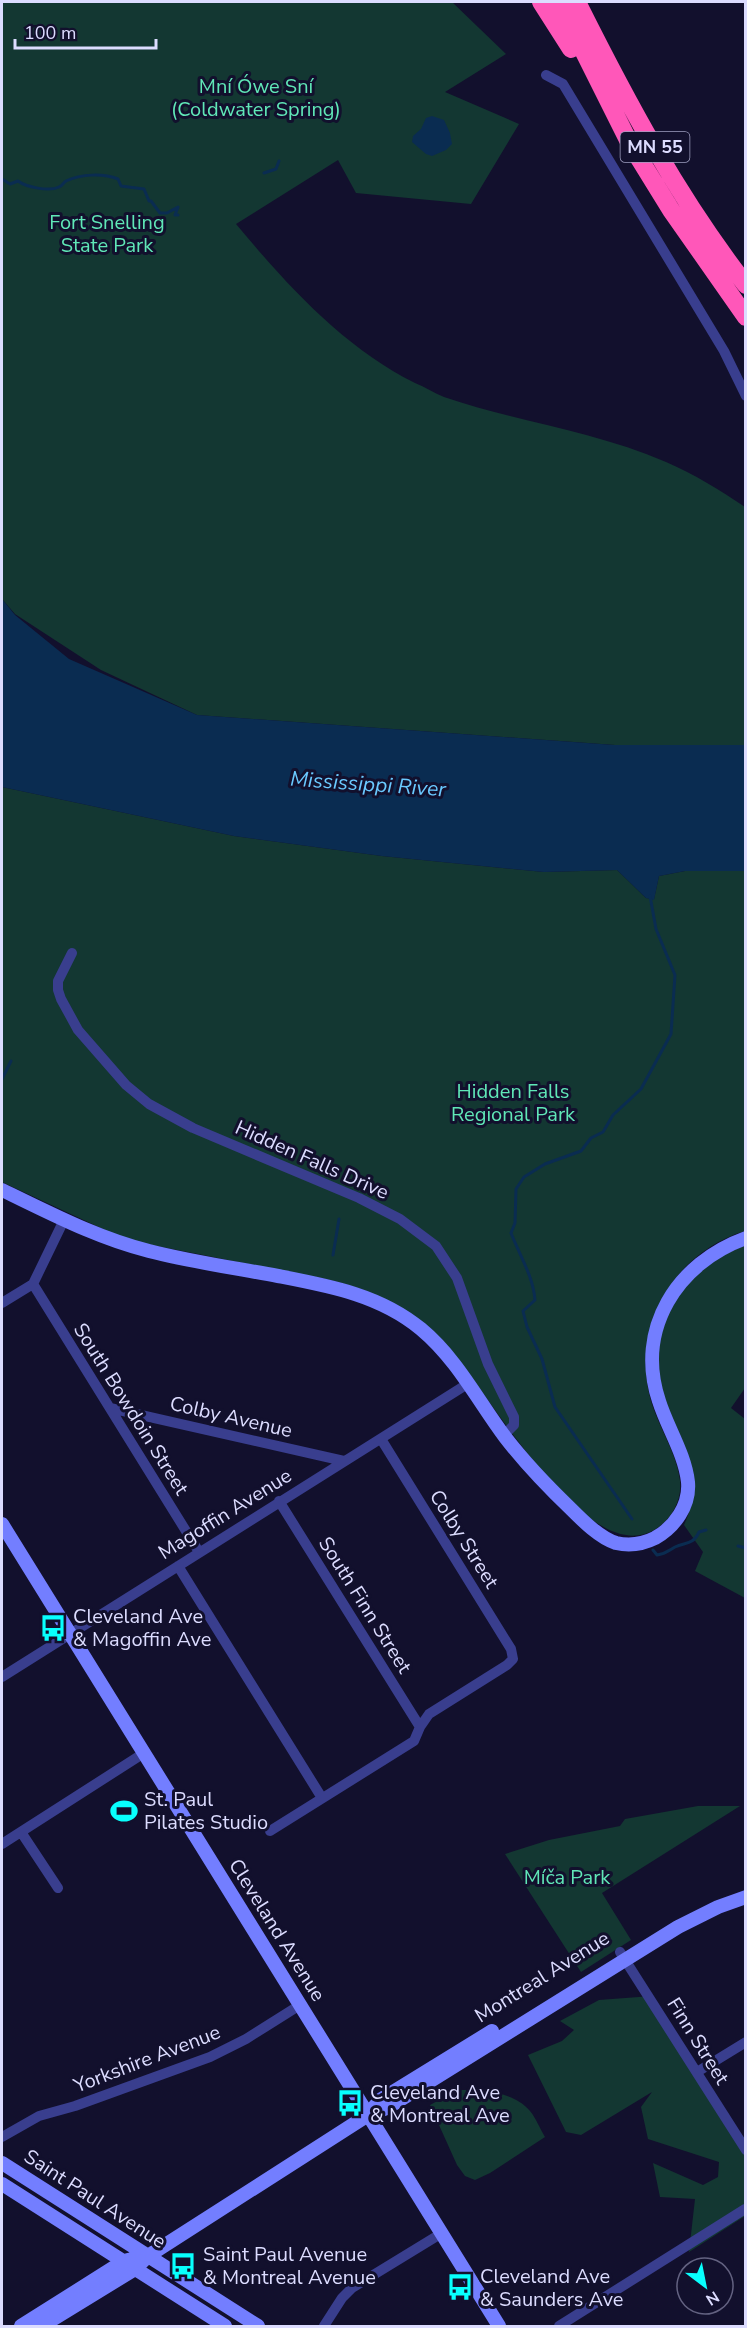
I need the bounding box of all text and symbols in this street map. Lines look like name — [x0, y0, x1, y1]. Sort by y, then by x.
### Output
scale bar — [15, 12, 156, 50]
text: 100 m — [24, 21, 76, 45]
park label: Mní Ówe Sní (Coldwater Spring) — [171, 73, 341, 123]
road number: MN 55 — [620, 132, 690, 162]
park label: Fort Snelling State Park — [49, 209, 165, 259]
water label: Mississippi River — [289, 765, 447, 803]
park label: Hidden Falls Regional Park — [451, 1078, 576, 1128]
street label: Hidden Falls Drive — [231, 1114, 393, 1206]
street label: South Bowdoin Street — [67, 1318, 195, 1501]
street label: Colby Avenue — [167, 1390, 295, 1444]
street label: Magoffin Avenue — [153, 1462, 297, 1566]
street label: Colby Street — [423, 1485, 505, 1594]
street label: South Finn Street — [312, 1532, 418, 1679]
place label: Cleveland Ave & Magoffin Ave — [73, 1603, 211, 1653]
bus stop icon: Cleveland Ave & Magoffin Ave — [38, 1613, 68, 1643]
place label: St. Paul Pilates Studio — [144, 1786, 268, 1836]
sports icon: St. Paul Pilates Studio — [109, 1796, 139, 1826]
street label: Cleveland Avenue — [222, 1854, 332, 2006]
park label: Míča Park — [524, 1864, 611, 1891]
street label: Montreal Avenue — [470, 1925, 614, 2029]
street label: Finn Street — [661, 1992, 736, 2091]
street label: Yorkshire Avenue — [69, 2019, 224, 2100]
place label: Cleveland Ave & Montreal Ave — [370, 2079, 510, 2129]
bus stop icon: Cleveland Ave & Montreal Ave — [335, 2088, 365, 2118]
street label: Saint Paul Avenue — [19, 2143, 171, 2255]
place label: Saint Paul Avenue & Montreal Avenue — [203, 2241, 376, 2291]
bus stop icon: Saint Paul Avenue & Montreal Avenue — [168, 2251, 198, 2281]
north arrow — [675, 2256, 735, 2316]
place label: Cleveland Ave & Saunders Ave — [480, 2263, 623, 2313]
bus stop icon: Cleveland Ave & Saunders Ave — [445, 2272, 475, 2302]
text: N — [702, 2285, 723, 2310]

